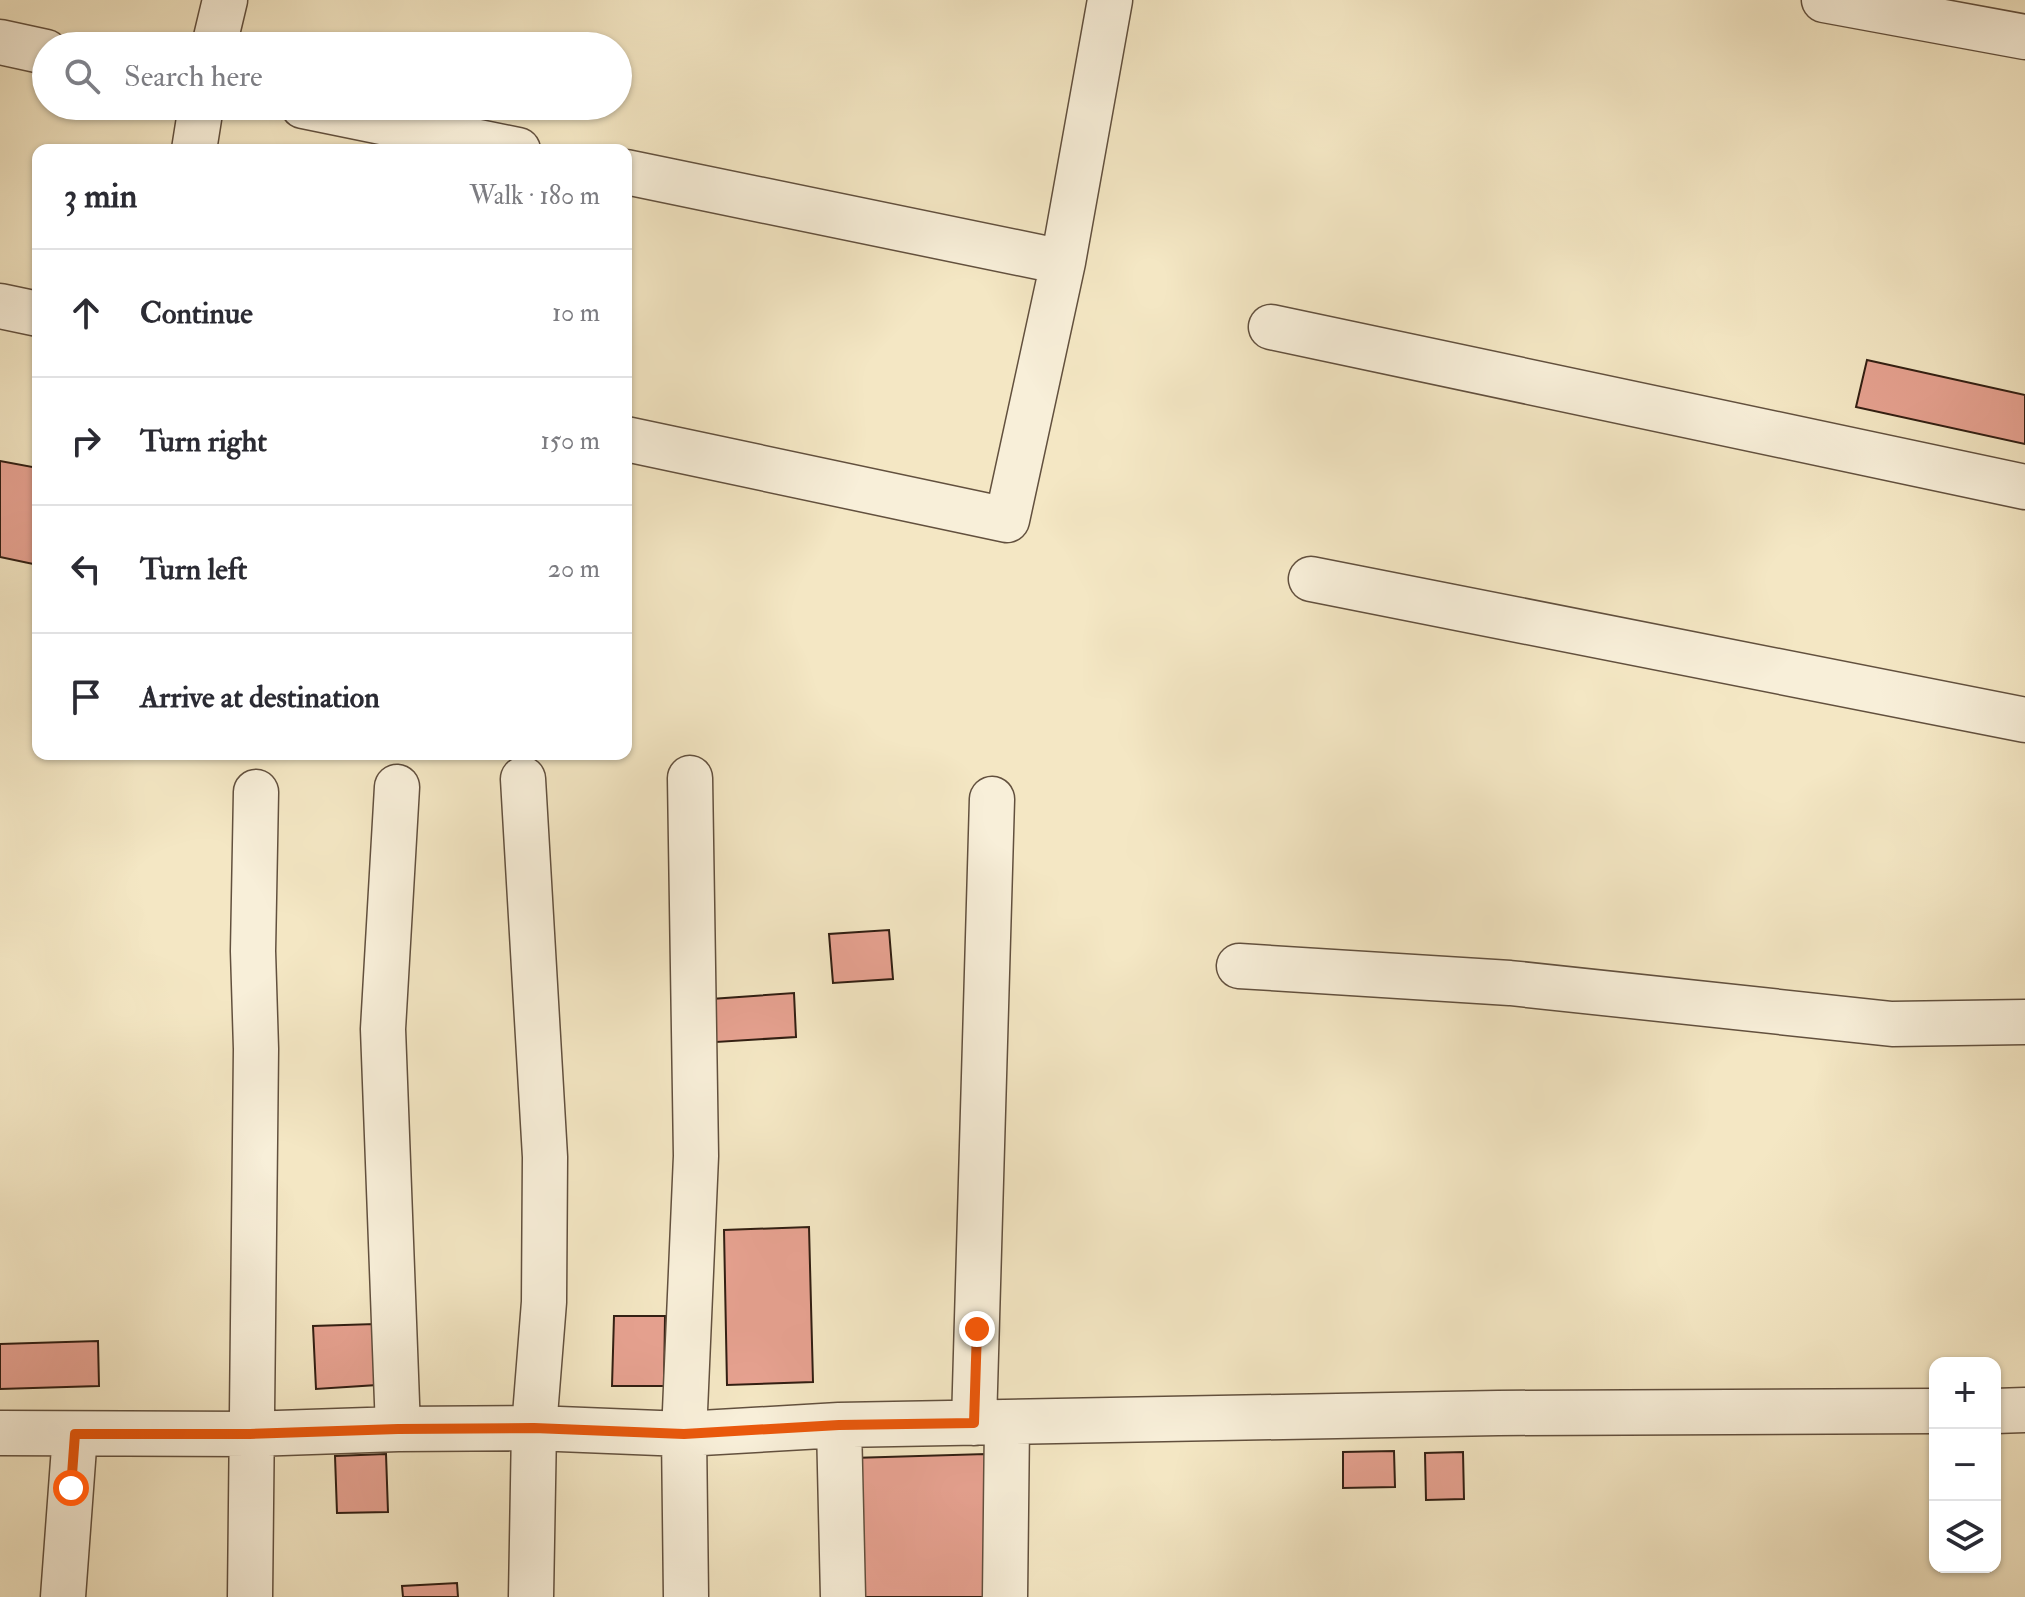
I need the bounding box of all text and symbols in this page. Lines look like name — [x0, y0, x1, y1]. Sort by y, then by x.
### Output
search box — [32, 32, 632, 120]
icon: search — [60, 54, 104, 98]
text: Search here — [124, 58, 263, 95]
text: 3 min — [64, 175, 137, 218]
text: Walk · 180 m — [470, 180, 600, 212]
icon: ahead — [64, 291, 108, 335]
text: Continue — [140, 295, 253, 332]
text: 10 m — [552, 297, 600, 329]
icon: right — [64, 419, 108, 463]
text: Turn right — [140, 423, 267, 460]
text: 150 m — [541, 425, 600, 457]
icon: left — [64, 547, 108, 591]
text: Turn left — [140, 551, 247, 588]
text: 20 m — [548, 553, 600, 585]
icon: arrive — [64, 675, 108, 719]
text: Arrive at destination — [140, 679, 380, 716]
route end — [959, 1311, 995, 1347]
map controls — [1929, 1357, 2001, 1573]
button: + — [1929, 1357, 2001, 1429]
button: − — [1929, 1429, 2001, 1501]
route start — [53, 1470, 89, 1506]
button: layers — [1929, 1501, 2001, 1573]

